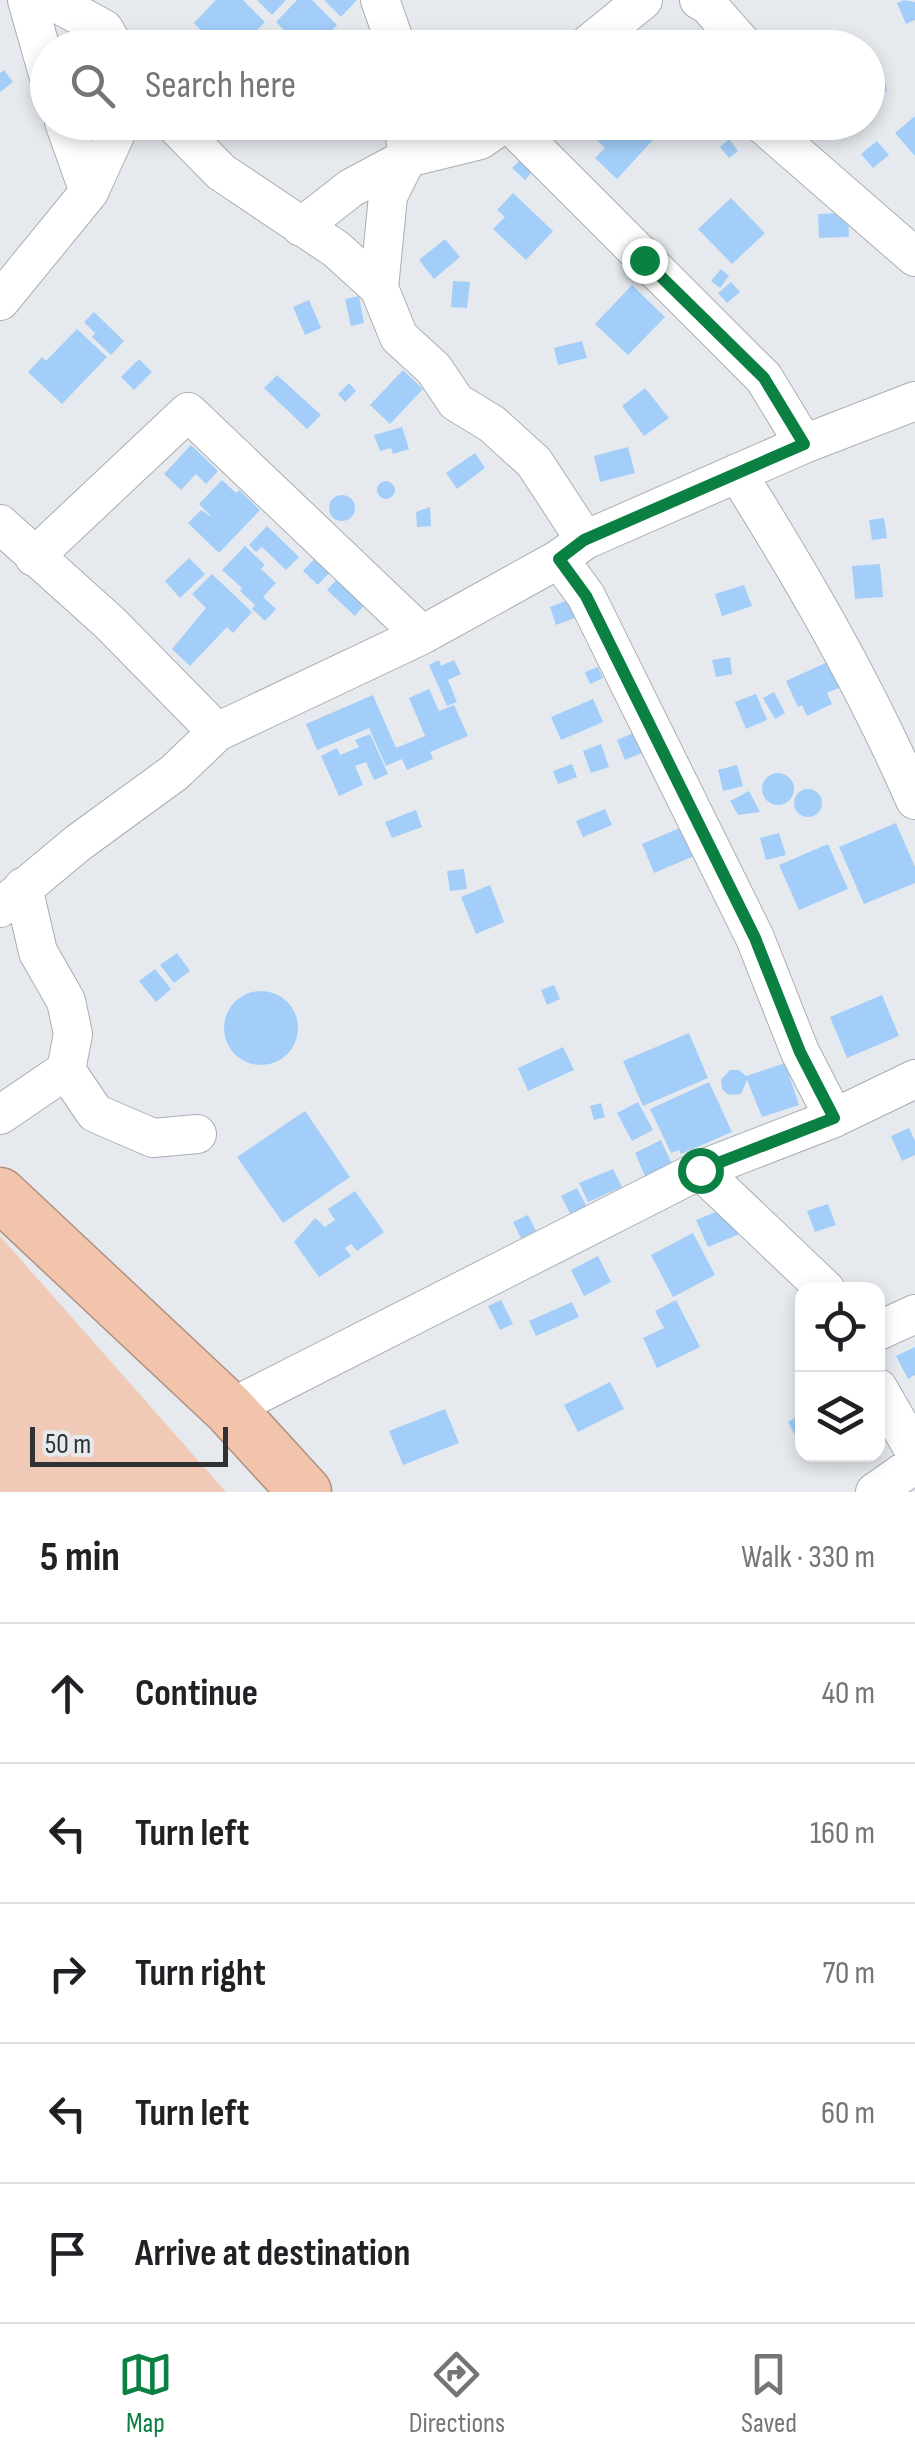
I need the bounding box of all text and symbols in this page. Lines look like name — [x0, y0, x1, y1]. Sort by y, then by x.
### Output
search box — [30, 30, 885, 140]
icon: search — [65, 58, 120, 113]
text: Search here — [145, 63, 296, 108]
route end — [622, 238, 668, 284]
route start — [678, 1148, 724, 1194]
map controls — [795, 1282, 885, 1462]
button: locate — [795, 1282, 885, 1372]
button: layers — [795, 1372, 885, 1462]
scale bar — [30, 1422, 228, 1466]
text: 50 m — [45, 1428, 91, 1461]
text: 5 min — [40, 1532, 120, 1583]
text: Walk · 330 m — [741, 1538, 875, 1577]
icon: ahead — [40, 1666, 95, 1721]
text: Continue — [135, 1671, 258, 1716]
text: 40 m — [822, 1674, 875, 1713]
icon: left — [40, 1806, 95, 1861]
text: Turn left — [135, 1811, 249, 1856]
text: 160 m — [810, 1814, 875, 1853]
icon: right — [40, 1946, 95, 2001]
text: Turn right — [135, 1951, 266, 1996]
text: 70 m — [822, 1954, 875, 1993]
icon: left — [40, 2086, 95, 2141]
text: Turn left — [135, 2091, 249, 2136]
text: 60 m — [821, 2094, 875, 2133]
icon: arrive — [40, 2226, 95, 2281]
text: Arrive at destination — [135, 2231, 410, 2276]
tab: Map — [118, 2347, 173, 2440]
tab: Directions — [409, 2347, 505, 2440]
tab: Saved — [741, 2347, 797, 2440]

